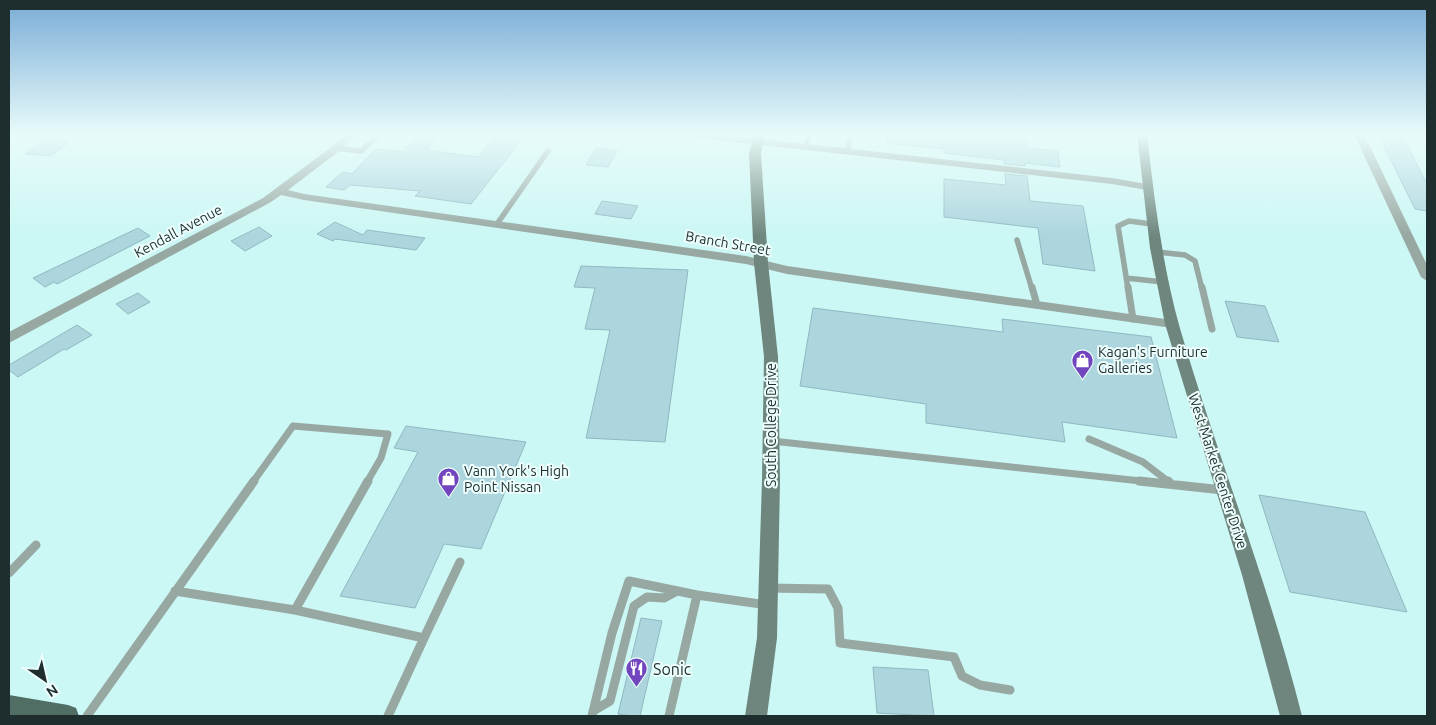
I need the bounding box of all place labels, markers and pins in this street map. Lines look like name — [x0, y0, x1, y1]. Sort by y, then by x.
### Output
place label: Kagan's Furniture Galleries — [1098, 344, 1208, 376]
shop icon: Kagan's Furniture Galleries — [1070, 348, 1094, 379]
place label: Vann York's High Point Nissan — [464, 463, 569, 495]
shop icon: Vann York's High Point Nissan — [436, 467, 460, 498]
restaurant icon: Sonic — [625, 657, 649, 688]
place label: Sonic — [653, 660, 692, 678]

